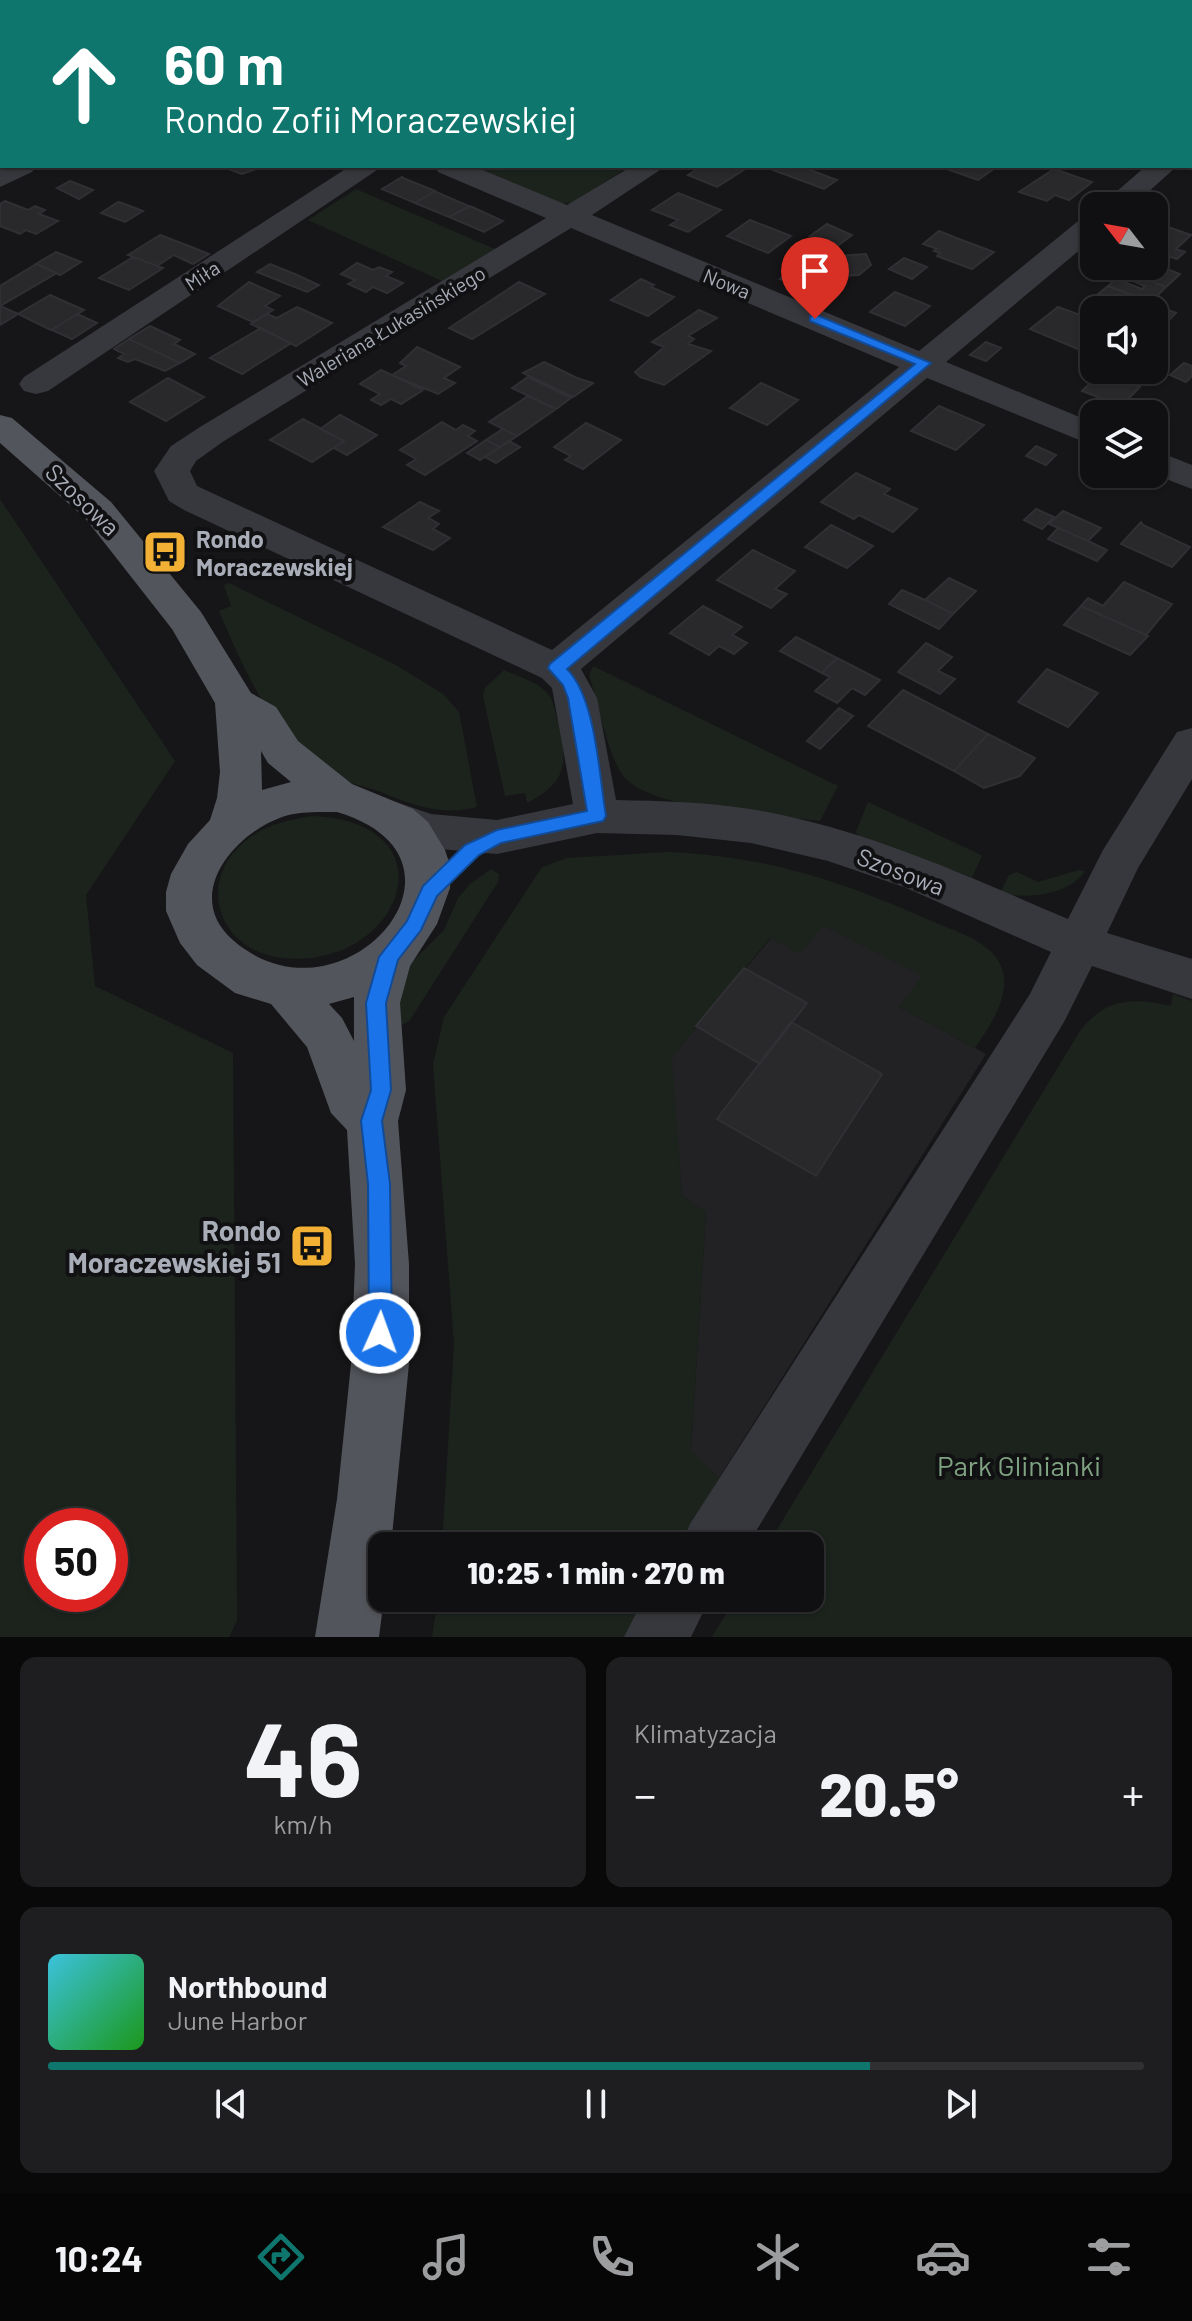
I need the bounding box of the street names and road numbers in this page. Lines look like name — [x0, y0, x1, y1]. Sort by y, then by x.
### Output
street label: Miła — [180, 255, 224, 295]
street label: Waleriana Łukasińskiego — [293, 260, 489, 392]
street label: Nowa — [700, 263, 754, 303]
street label: Szosowa — [40, 457, 126, 541]
street label: Szosowa — [853, 841, 949, 901]

